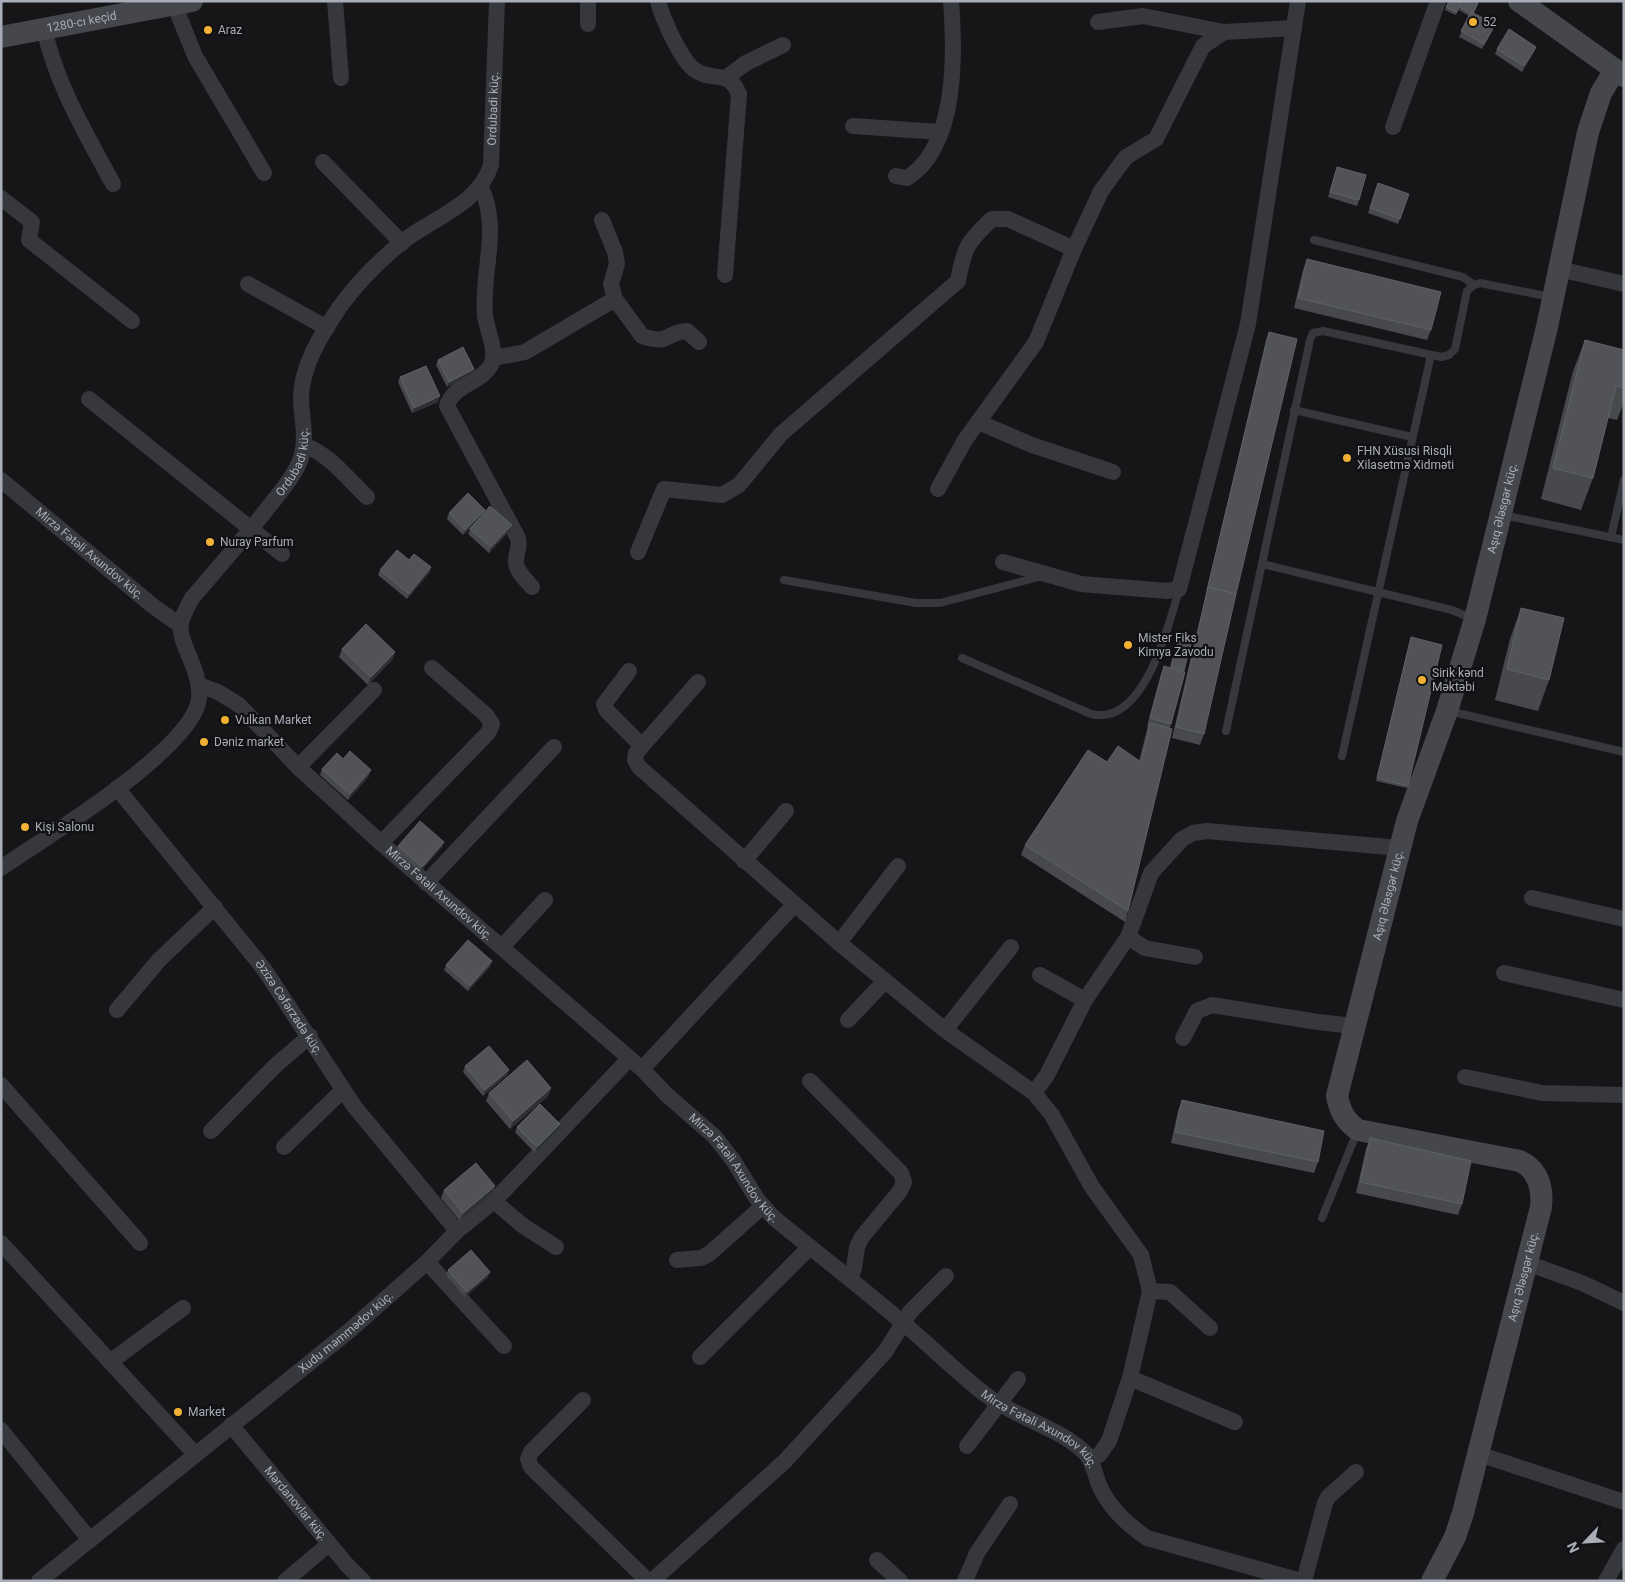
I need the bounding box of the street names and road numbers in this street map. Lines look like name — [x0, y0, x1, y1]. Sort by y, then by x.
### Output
street label: 1280-cı keçid — [45, 8, 118, 35]
street label: Ordubadi küç. — [485, 72, 501, 146]
street label: Ordubadi küç. — [273, 427, 311, 499]
street label: Aşıq Ələsgər küç. — [1484, 461, 1520, 555]
street label: Mirzə Fətəli Axundov küç. — [33, 504, 146, 602]
street label: Mirzə Fətəli Axundov küç. — [383, 843, 495, 943]
street label: Aşıq Ələsgər küç. — [1370, 849, 1406, 942]
street label: Əzizə Cəfərzadə küç. — [252, 957, 326, 1058]
street label: Mirzə Fətəli Axundov küç. — [686, 1110, 781, 1226]
street label: Aşıq Ələsgər küç. — [1505, 1230, 1542, 1323]
street label: Xudu məmmədov küç. — [296, 1288, 396, 1376]
street label: Mirzə Fətəli Axundov küç. — [979, 1387, 1100, 1470]
street label: Mərdanovlar küç. — [261, 1464, 331, 1543]

